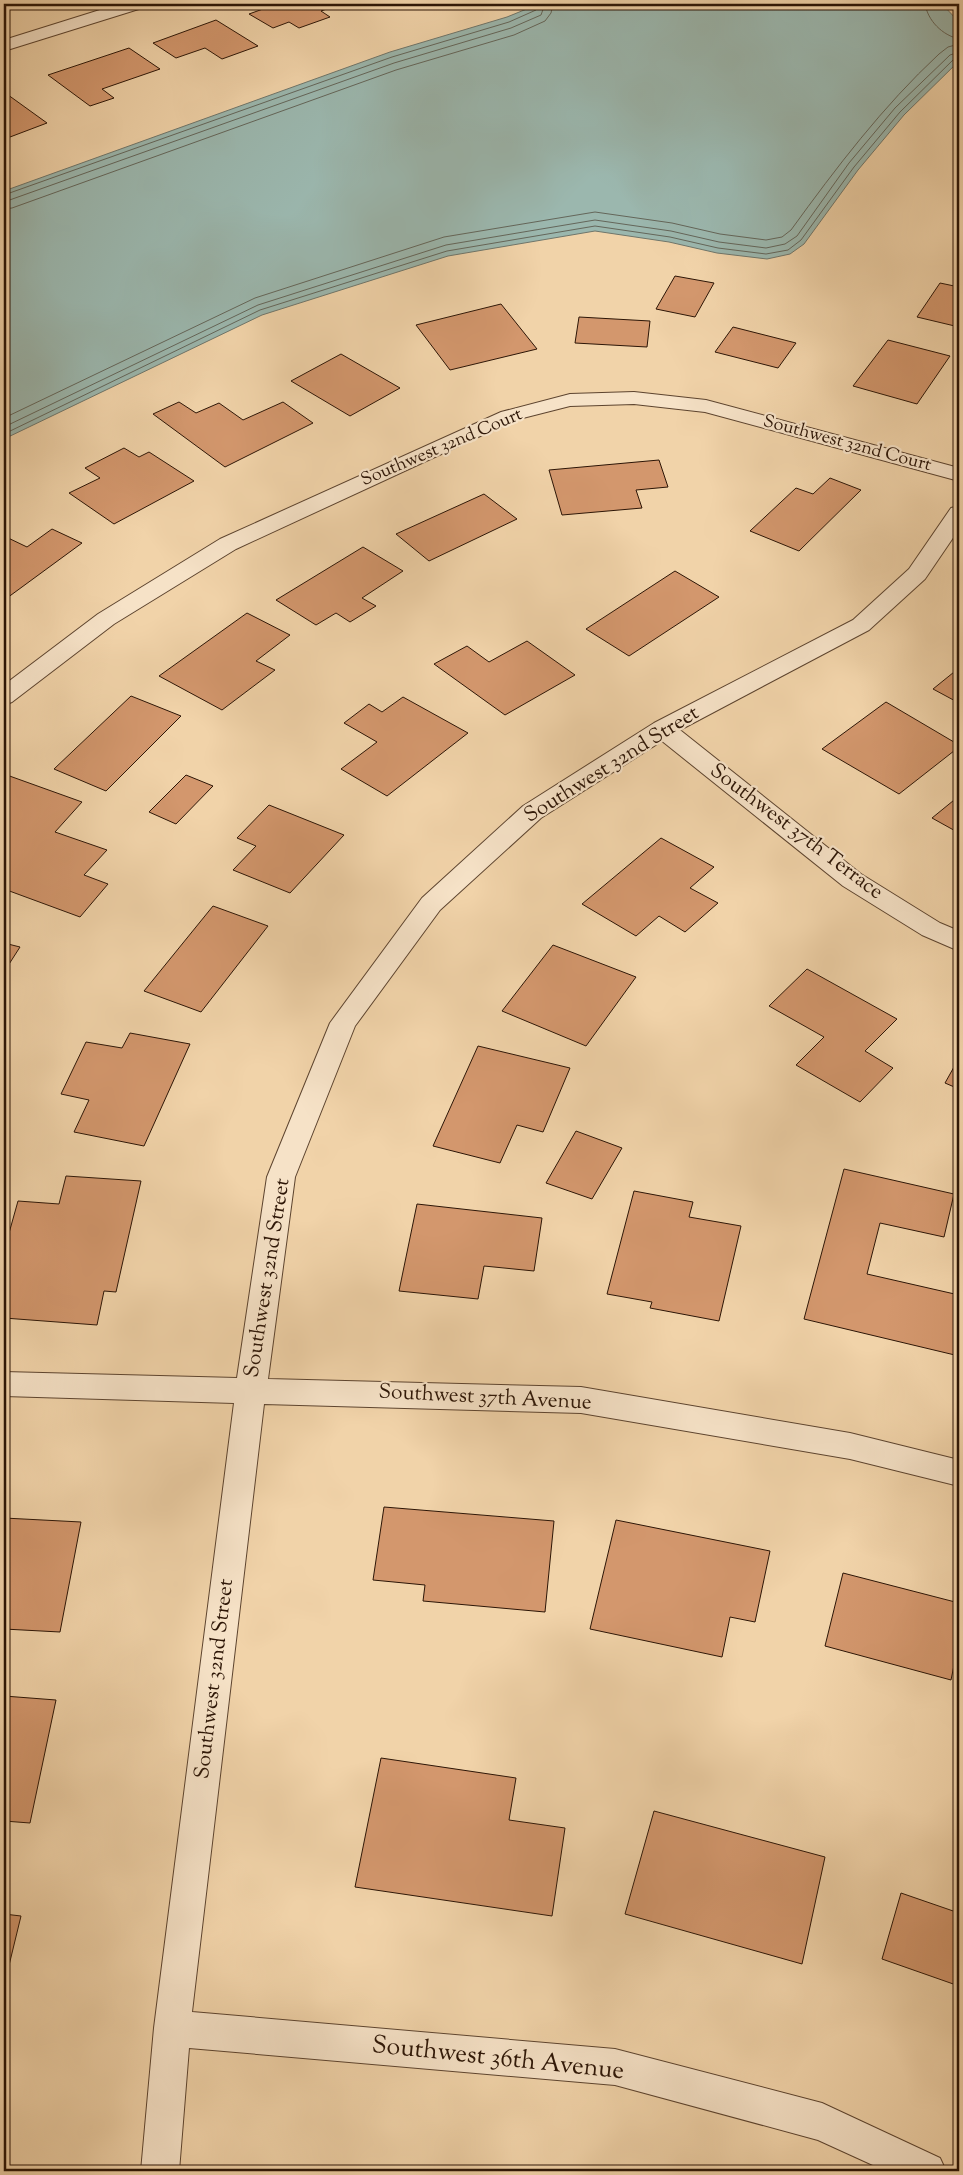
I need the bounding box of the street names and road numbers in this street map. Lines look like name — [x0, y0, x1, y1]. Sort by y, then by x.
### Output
street label: Southwest 32nd Court — [357, 402, 527, 494]
street label: Southwest 32nd Court — [760, 409, 934, 479]
street label: Southwest 32nd Street — [519, 699, 705, 831]
street label: Southwest 37th Terrace — [703, 757, 889, 907]
street label: Southwest 32nd Street — [237, 1176, 299, 1380]
street label: Southwest 37th Avenue — [378, 1377, 592, 1419]
street label: Southwest 32nd Street — [188, 1577, 242, 1781]
street label: Southwest 36th Avenue — [370, 2028, 626, 2090]

